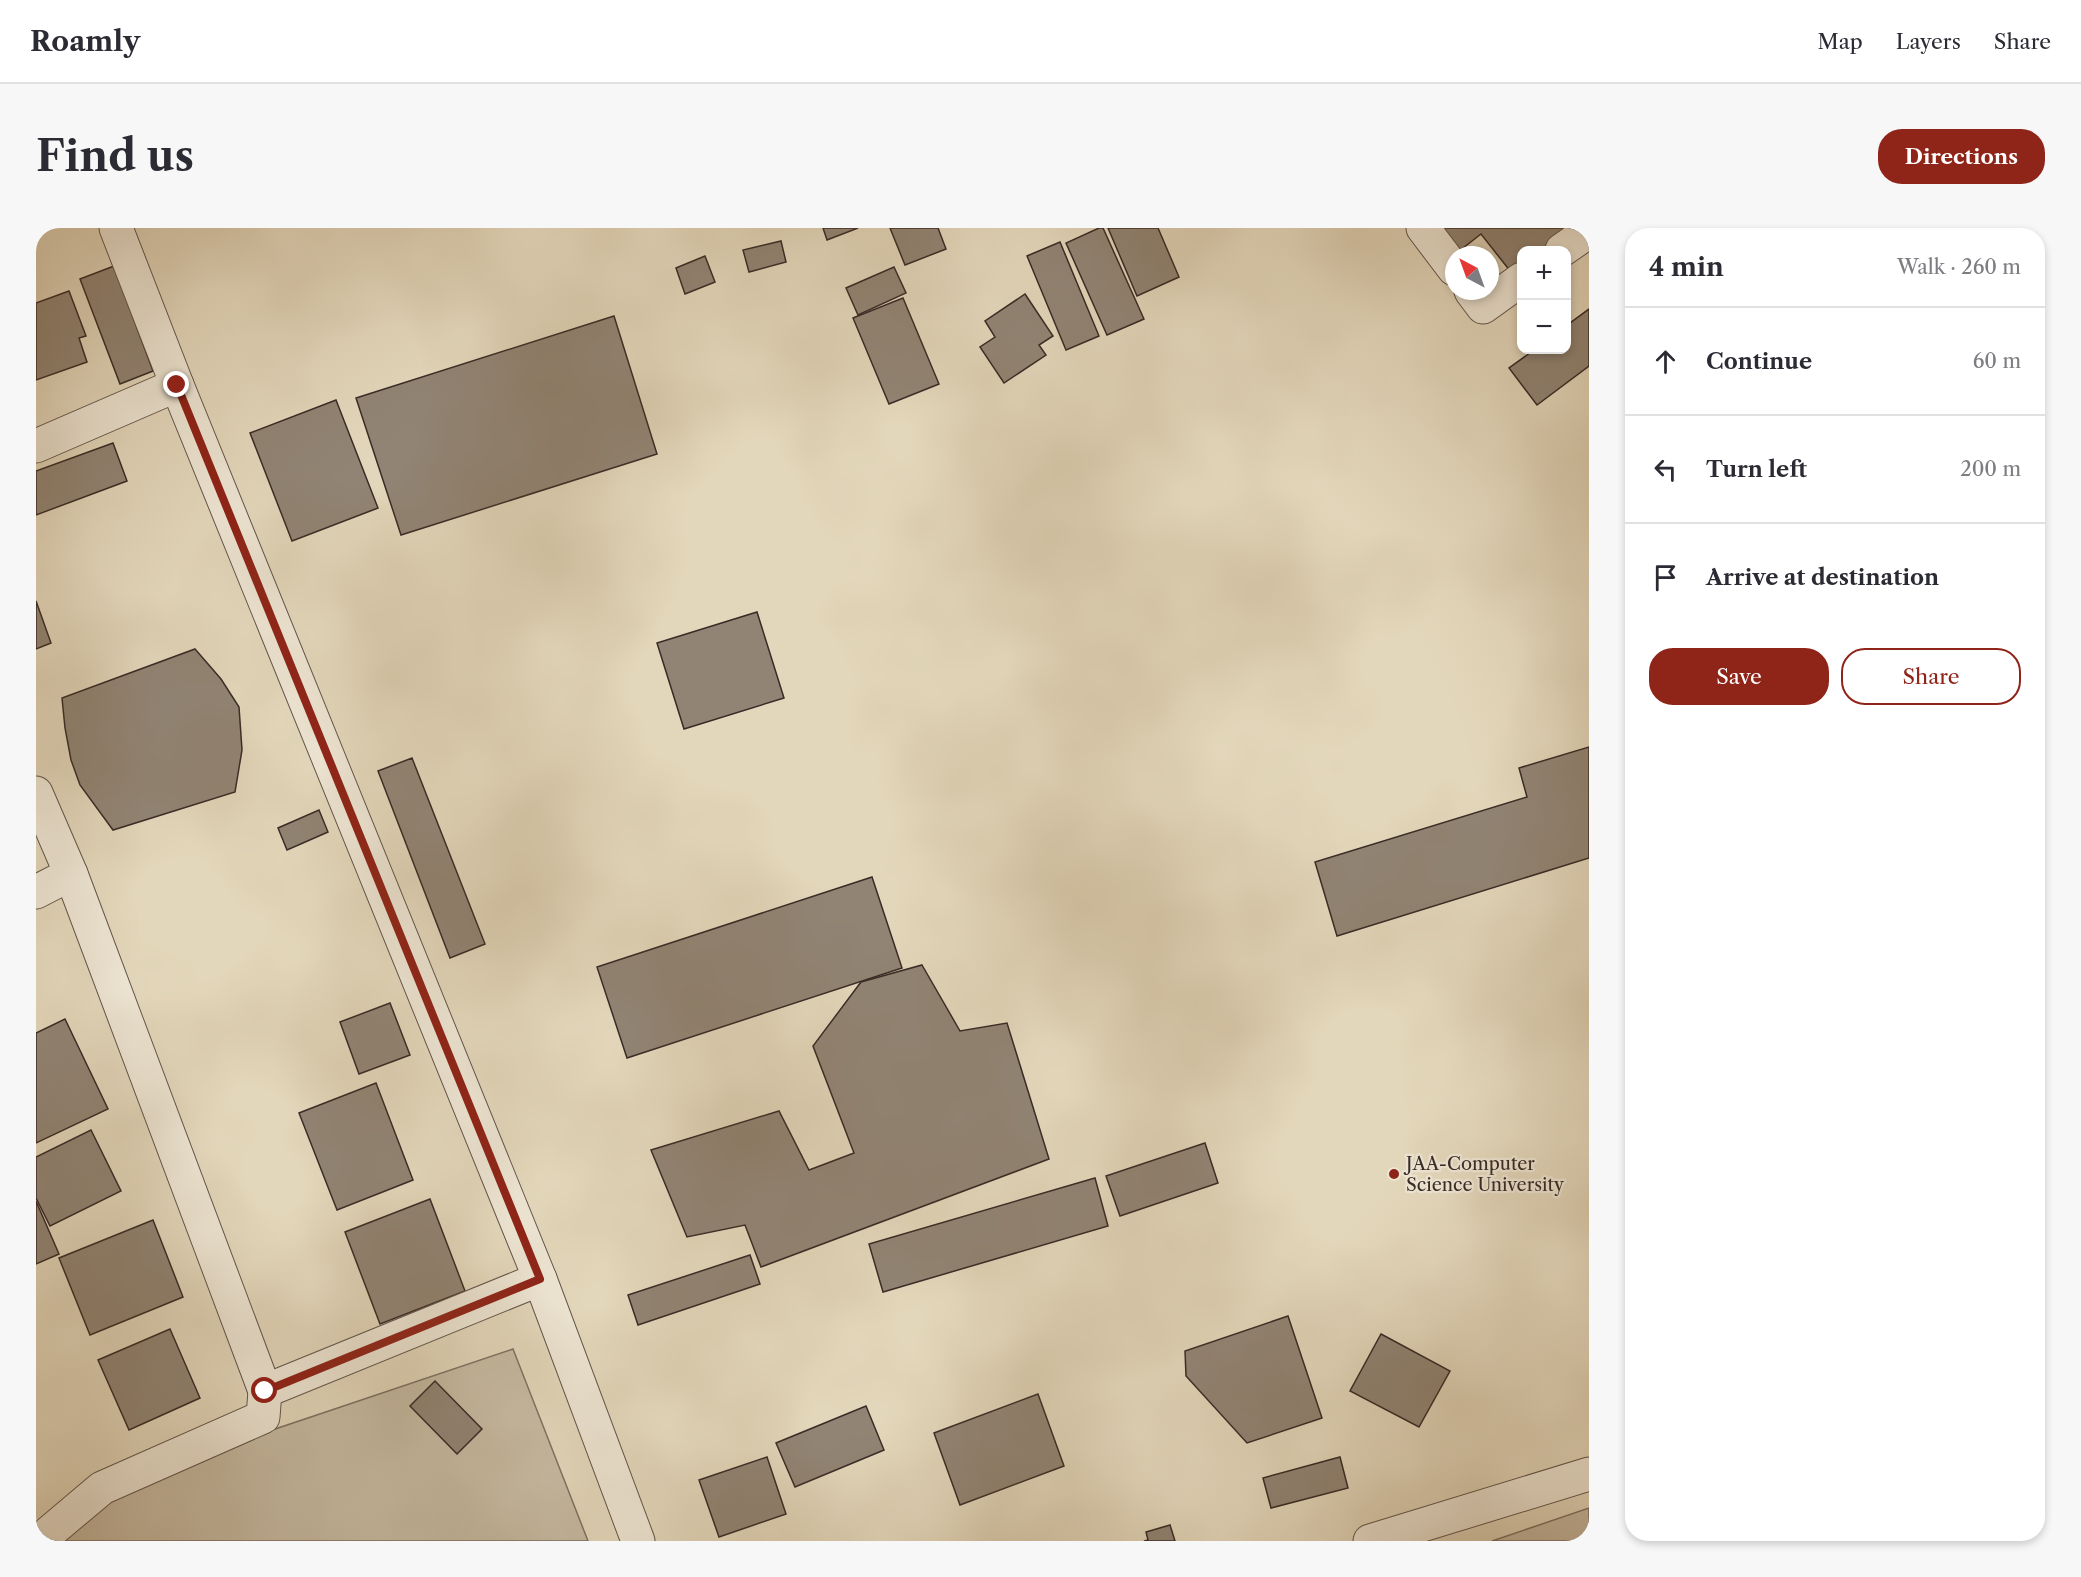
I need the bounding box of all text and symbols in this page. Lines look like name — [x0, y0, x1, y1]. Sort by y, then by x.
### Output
text: Roamly — [30, 24, 140, 58]
text: Map — [1818, 29, 1863, 54]
text: Layers — [1896, 29, 1961, 54]
text: Share — [1994, 29, 2051, 54]
button: Directions — [1878, 129, 2045, 184]
text: Find us — [36, 130, 194, 182]
north arrow — [1445, 246, 1499, 300]
map controls — [1517, 246, 1571, 354]
button: + — [1517, 246, 1571, 300]
text: 4 min — [1649, 251, 1724, 283]
text: Walk · 260 m — [1897, 255, 2021, 279]
button: − — [1517, 300, 1571, 354]
icon: ahead — [1649, 345, 1682, 378]
text: Continue — [1706, 348, 1812, 375]
text: 60 m — [1973, 349, 2021, 373]
route end — [163, 371, 189, 397]
icon: left — [1649, 453, 1682, 486]
text: Turn left — [1706, 456, 1807, 483]
text: 200 m — [1960, 457, 2021, 481]
icon: arrive — [1649, 561, 1682, 594]
text: Arrive at destination — [1706, 564, 1939, 591]
button: Save — [1649, 648, 1829, 705]
button: Share — [1841, 648, 2021, 705]
place label: JAA-Computer Science University — [1403, 1153, 1565, 1196]
marker: JAA-Computer Science University — [1387, 1167, 1401, 1181]
route start — [251, 1377, 277, 1403]

